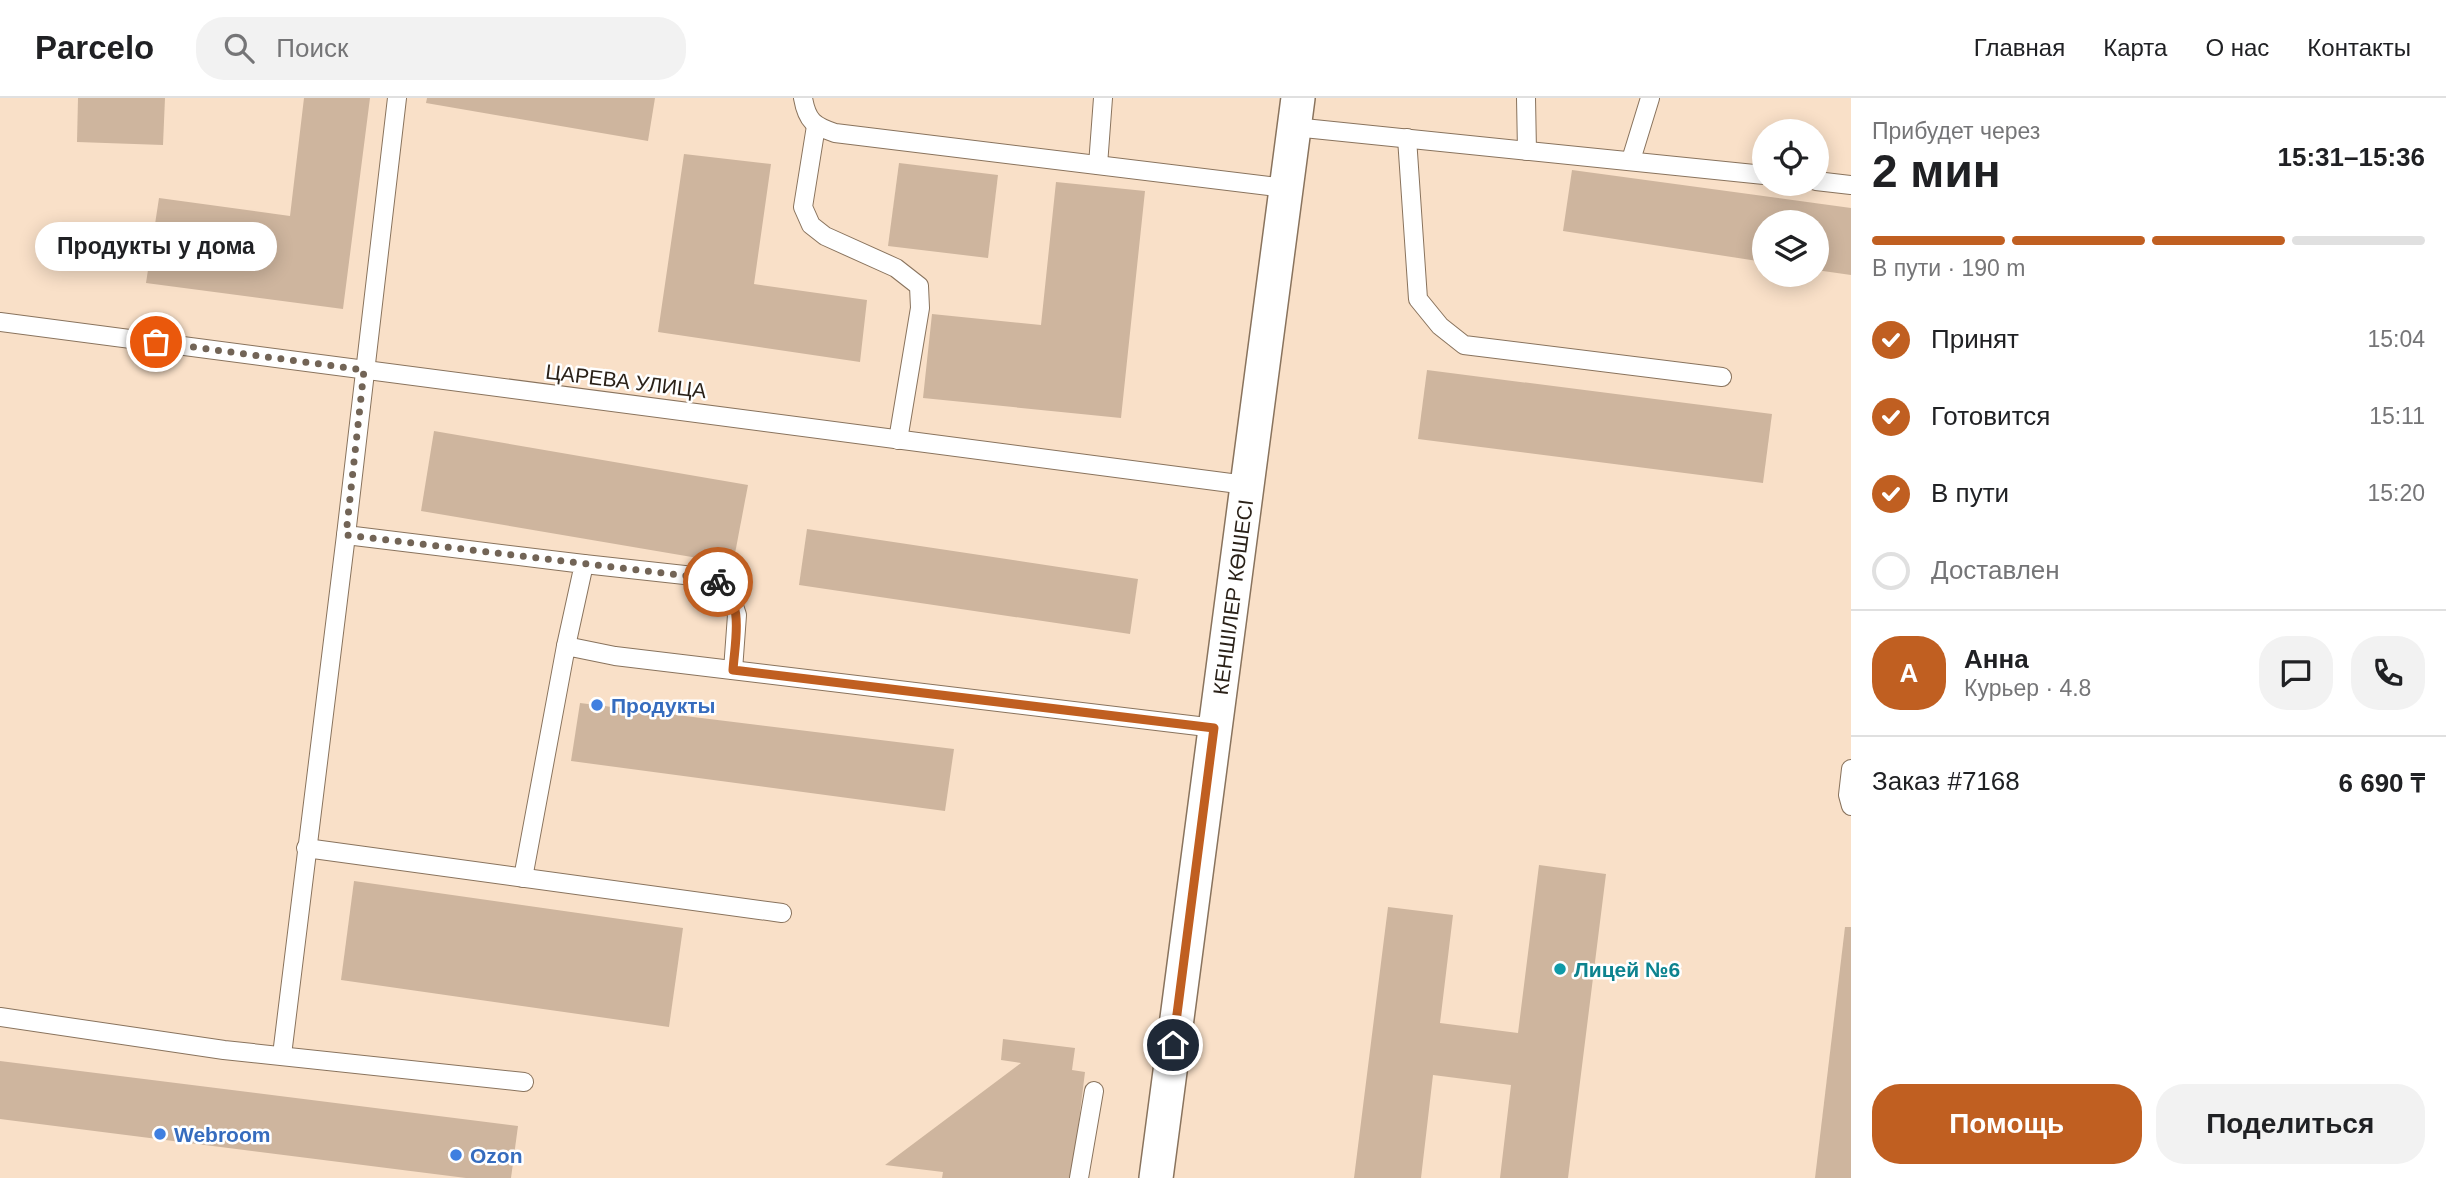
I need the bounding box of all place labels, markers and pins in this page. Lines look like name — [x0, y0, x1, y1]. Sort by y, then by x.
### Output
callout: Продукты у дома — [35, 223, 277, 272]
pin — [126, 312, 186, 372]
place label: Продукты — [611, 694, 715, 717]
marker: Продукты — [589, 697, 605, 713]
place label: Лицей №6 — [1574, 958, 1680, 981]
marker: Лицей №6 — [1552, 961, 1568, 977]
pin — [1143, 1015, 1203, 1075]
place label: Webroom — [174, 1123, 270, 1146]
marker: Webroom — [152, 1126, 168, 1142]
place label: Ozon — [470, 1144, 523, 1167]
marker: Ozon — [448, 1147, 464, 1163]

